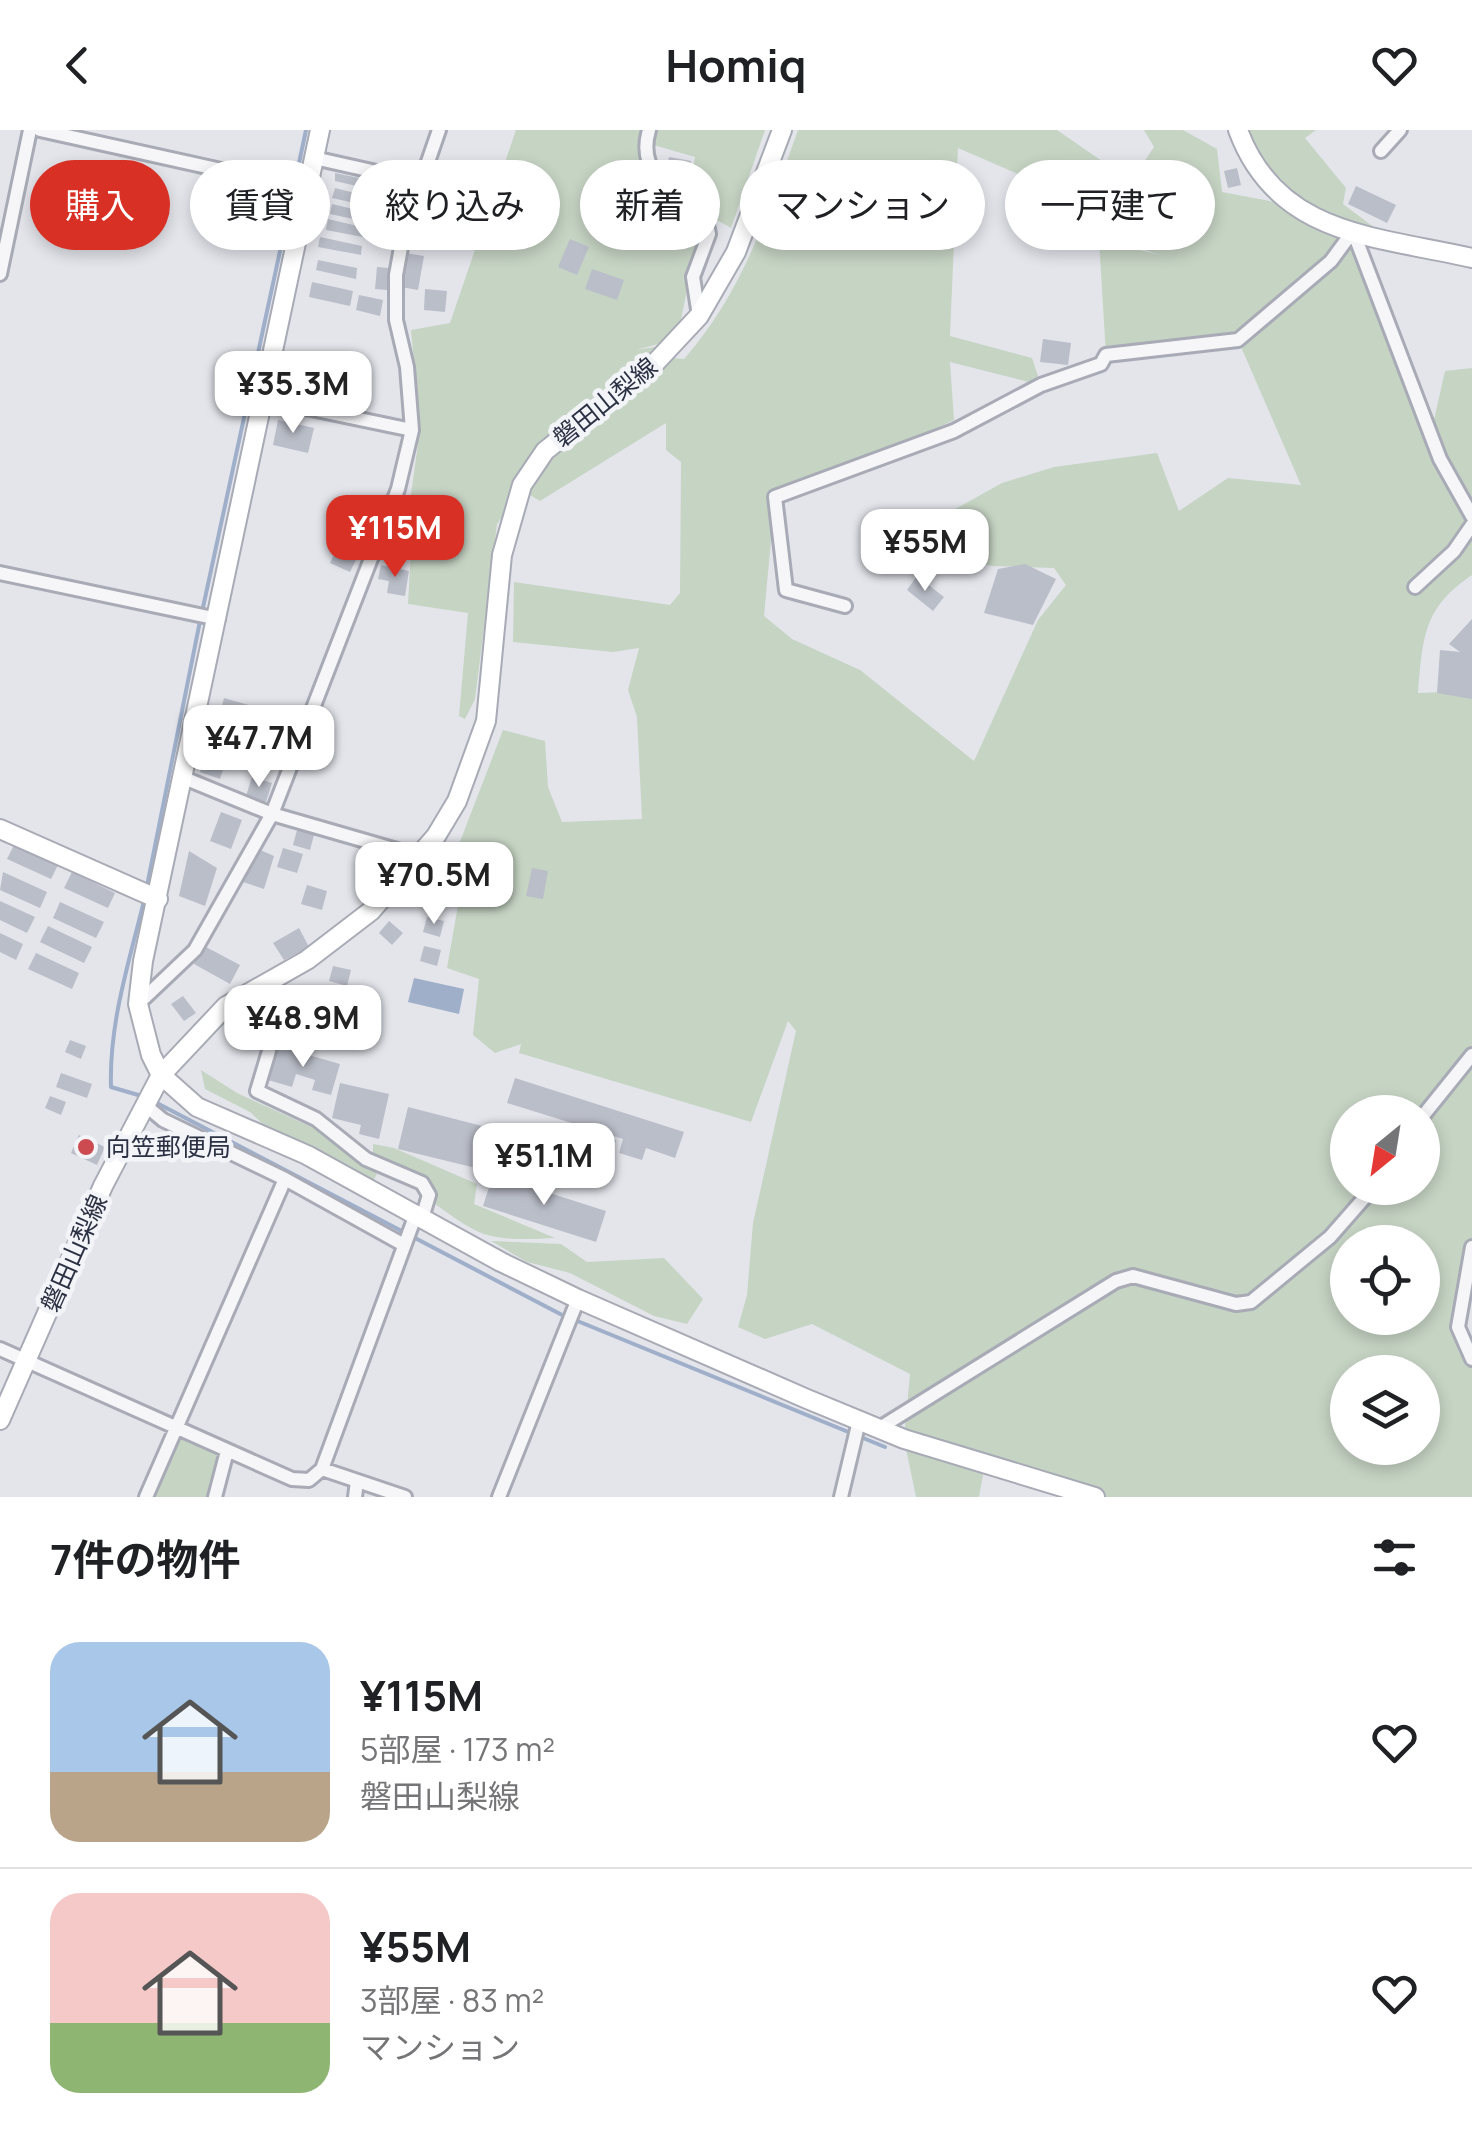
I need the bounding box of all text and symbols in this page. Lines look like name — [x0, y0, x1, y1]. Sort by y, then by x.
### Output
text: Homiq — [665, 34, 807, 96]
icon: back — [50, 38, 105, 93]
icon: heart — [1367, 38, 1422, 93]
chip: 購入 — [30, 160, 170, 250]
chip: 賃貸 — [190, 160, 330, 250]
chip: 絞り込み — [350, 160, 560, 250]
chip: 新着 — [580, 160, 720, 250]
chip: マンション — [740, 160, 985, 250]
chip: 一戸建て — [1005, 160, 1215, 250]
street label: 磐田山梨線 — [545, 349, 664, 455]
pin: ¥35.3M — [212, 351, 374, 436]
text: ¥35.3M — [237, 361, 349, 405]
pin: ¥115M — [325, 495, 465, 580]
text: ¥115M — [348, 505, 442, 549]
pin: ¥55M — [866, 509, 984, 594]
text: ¥55M — [883, 519, 967, 563]
pin: ¥47.7M — [178, 705, 340, 790]
text: ¥47.7M — [205, 715, 313, 759]
pin: ¥70.5M — [353, 842, 515, 927]
text: ¥70.5M — [377, 852, 491, 896]
pin: ¥48.9M — [222, 985, 384, 1070]
text: ¥48.9M — [246, 995, 360, 1039]
north arrow — [1330, 1095, 1440, 1205]
map controls — [1330, 1095, 1440, 1465]
pin: ¥51.1M — [463, 1123, 625, 1208]
place label: 向笠郵便局 — [106, 1129, 231, 1164]
text: ¥51.1M — [495, 1133, 593, 1177]
marker: 向笠郵便局 — [75, 1136, 97, 1158]
street label: 磐田山梨線 — [32, 1189, 115, 1317]
button: locate — [1330, 1225, 1440, 1335]
button: layers — [1330, 1355, 1440, 1465]
text: 7件の物件 — [50, 1530, 240, 1588]
icon: filters — [1367, 1530, 1422, 1585]
text: ¥115M — [360, 1666, 483, 1724]
icon: home — [130, 1682, 250, 1802]
icon: heart — [1367, 1715, 1422, 1770]
text: 5部屋 · 173 m² — [360, 1727, 555, 1771]
text: 磐田山梨線 — [360, 1774, 520, 1818]
text: ¥55M — [360, 1917, 471, 1975]
icon: home — [130, 1933, 250, 2053]
icon: heart — [1367, 1966, 1422, 2021]
text: 3部屋 · 83 m² — [360, 1978, 544, 2022]
text: マンション — [360, 2025, 520, 2069]

